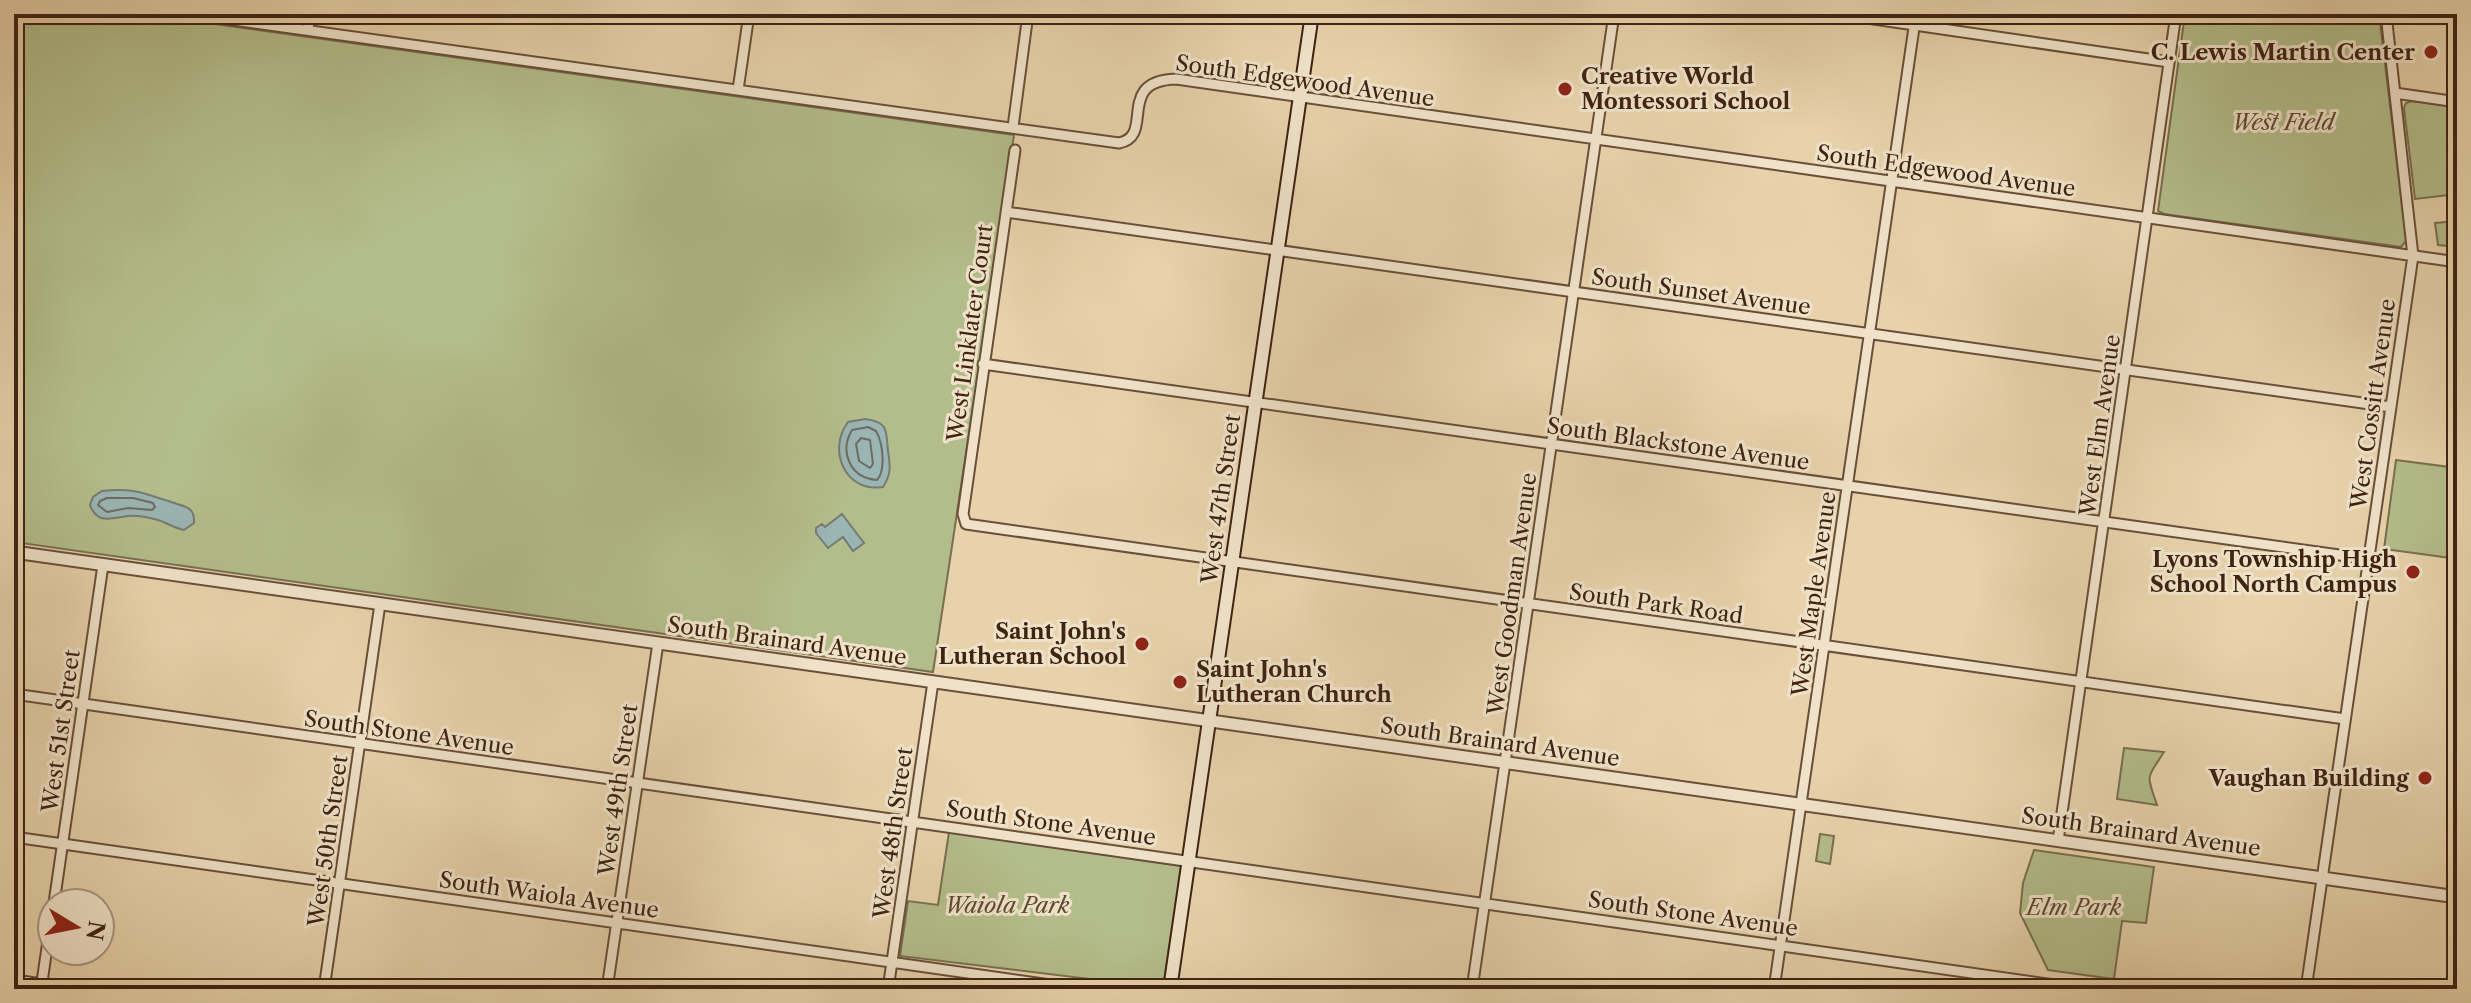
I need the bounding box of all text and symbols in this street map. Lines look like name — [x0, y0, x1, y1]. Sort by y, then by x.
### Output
place label: C. Lewis Martin Center — [2151, 39, 2415, 66]
marker: C. Lewis Martin Center — [2422, 43, 2440, 61]
street label: South Edgewood Avenue — [1174, 49, 1436, 113]
place label: Creative World Montessori School — [1581, 63, 1791, 115]
marker: Creative World Montessori School — [1556, 80, 1574, 98]
park label: West Field — [2232, 109, 2336, 136]
street label: South Edgewood Avenue — [1815, 139, 2077, 203]
street label: West Linklater Court — [941, 222, 999, 444]
street label: South Sunset Avenue — [1590, 263, 1812, 321]
street label: West Cossitt Avenue — [2345, 297, 2401, 512]
street label: West Elm Avenue — [2074, 333, 2126, 518]
street label: West 47th Street — [1196, 412, 1246, 587]
street label: South Blackstone Avenue — [1545, 412, 1811, 476]
street label: West Goodman Avenue — [1481, 471, 1542, 718]
street label: West Maple Avenue — [1786, 490, 1842, 699]
place label: Lyons Township High School North Campus — [2150, 546, 2397, 598]
marker: Lyons Township High School North Campus — [2404, 563, 2422, 581]
street label: South Park Road — [1567, 578, 1745, 630]
street label: South Brainard Avenue — [666, 611, 908, 671]
place label: Saint John's Lutheran School — [938, 618, 1126, 670]
marker: Saint John's Lutheran School — [1133, 635, 1151, 653]
street label: West 51st Street — [36, 648, 86, 815]
place label: Saint John's Lutheran Church — [1196, 656, 1392, 708]
marker: Saint John's Lutheran Church — [1171, 673, 1189, 691]
street label: West 49th Street — [592, 702, 643, 879]
street label: South Stone Avenue — [302, 705, 516, 761]
street label: South Brainard Avenue — [1379, 712, 1621, 772]
street label: West 48th Street — [867, 745, 918, 922]
street label: West 50th Street — [302, 753, 353, 930]
place label: Vaughan Building — [2208, 765, 2410, 792]
marker: Vaughan Building — [2416, 769, 2434, 787]
street label: South Stone Avenue — [944, 795, 1158, 851]
street label: South Brainard Avenue — [2020, 802, 2262, 862]
street label: South Waiola Avenue — [437, 866, 661, 924]
street label: South Stone Avenue — [1586, 886, 1800, 942]
north arrow — [36, 887, 116, 967]
park label: Waiola Park — [945, 892, 1070, 919]
park label: Elm Park — [2025, 894, 2122, 921]
text: N — [80, 919, 110, 942]

